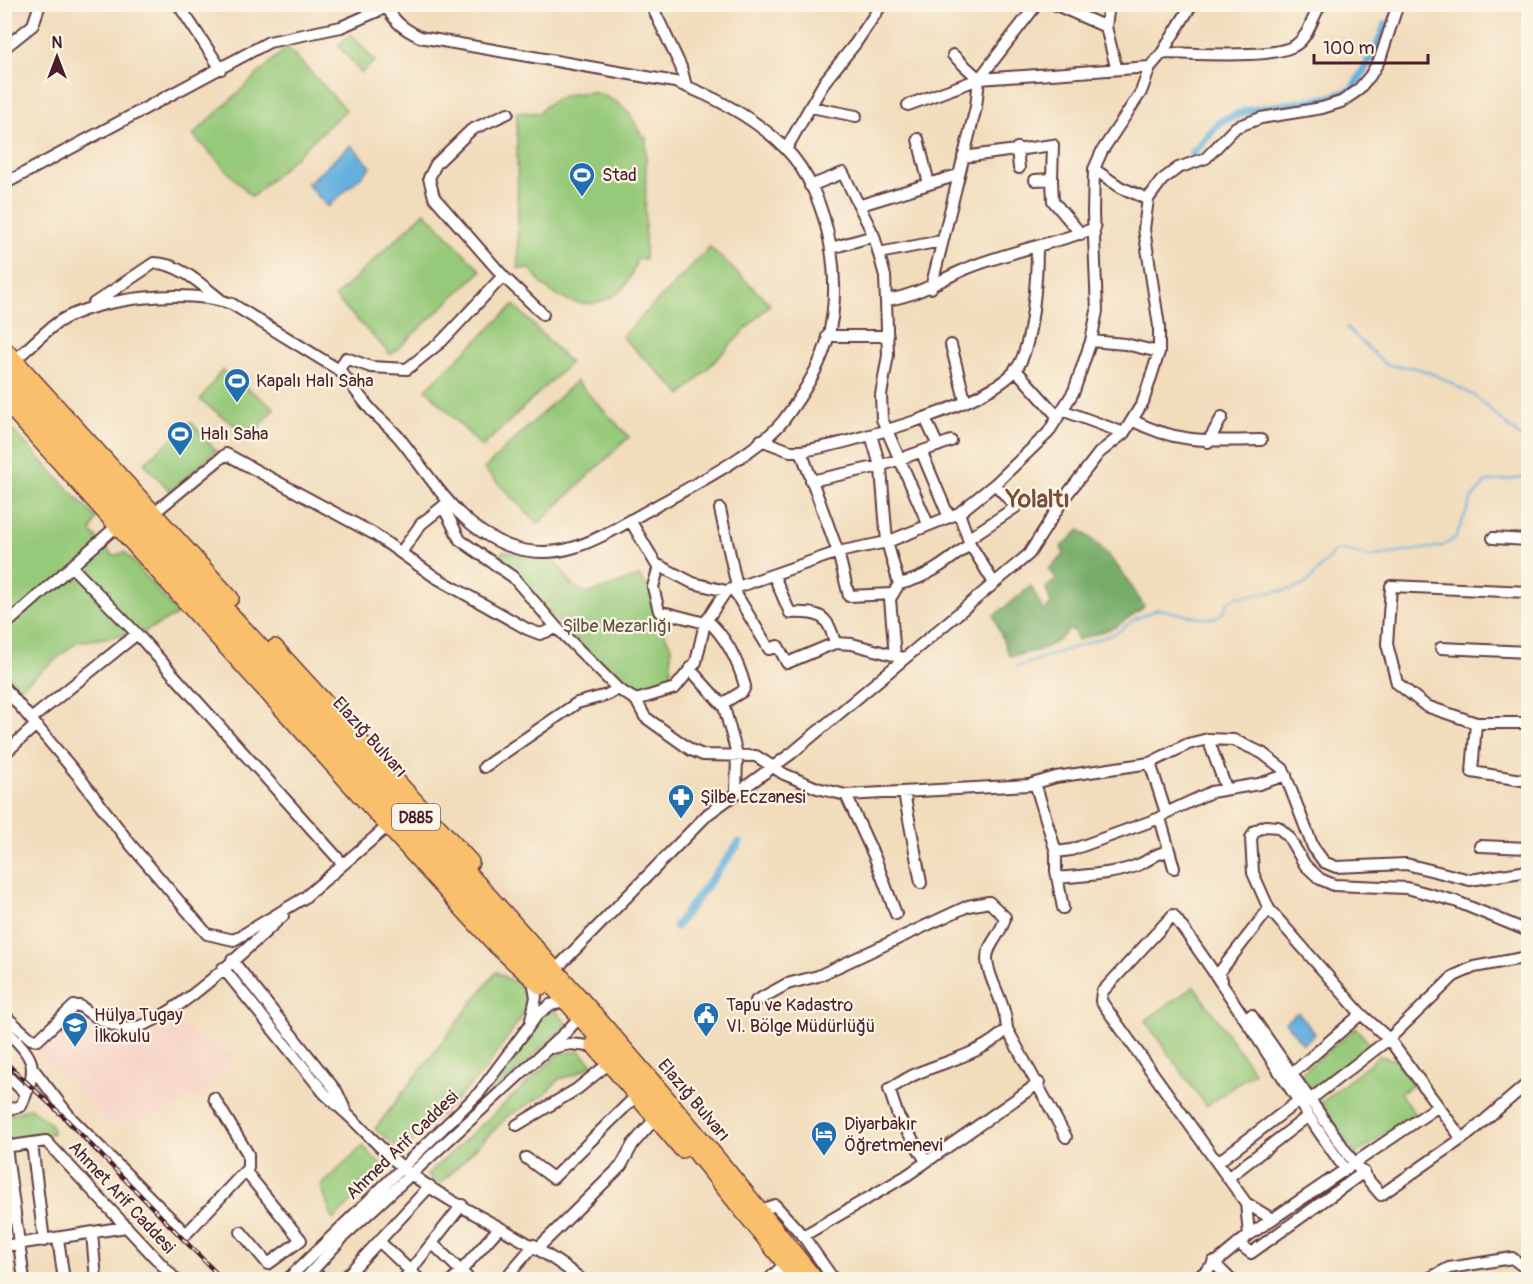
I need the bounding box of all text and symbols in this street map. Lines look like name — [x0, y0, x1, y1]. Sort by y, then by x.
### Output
north arrow — [27, 27, 87, 87]
scale bar — [1314, 27, 1428, 65]
text: N — [52, 33, 63, 53]
text: 100 m — [1323, 37, 1375, 60]
sports icon: Stad — [567, 160, 597, 198]
place label: Stad — [602, 164, 637, 187]
sports icon: Kapalı Halı Saha — [222, 366, 252, 404]
place label: Kapalı Halı Saha — [256, 370, 374, 393]
sports icon: Halı Saha — [165, 419, 195, 457]
place label: Halı Saha — [200, 423, 268, 446]
district label: Yolaltı — [1005, 485, 1070, 514]
park label: Şilbe Mezarlığı — [562, 615, 672, 638]
street label: Elazığ Bulvarı — [327, 692, 412, 782]
pharmacy icon: Şilbe Eczanesi — [666, 782, 696, 820]
place label: Şilbe Eczanesi — [700, 786, 806, 809]
road number: D885 — [392, 804, 440, 830]
place label: Tapu ve Kadastro VI. Bölge Müdürlüğü — [726, 994, 875, 1038]
public building icon: Tapu ve Kadastro VI. Bölge Müdürlüğü — [691, 1000, 721, 1038]
place label: Hülya Tugay İlkokulu — [94, 1004, 183, 1048]
school or university icon: Hülya Tugay İlkokulu — [60, 1010, 90, 1048]
street label: Elazığ Bulvarı — [652, 1054, 735, 1146]
street label: Ahmed Arif Caddesi — [341, 1086, 463, 1205]
place label: Diyarbakır Öğretmenevi — [844, 1113, 943, 1157]
hotel icon: Diyarbakır Öğretmenevi — [809, 1119, 839, 1157]
street label: Ahmet Arif Caddesi — [63, 1136, 180, 1259]

